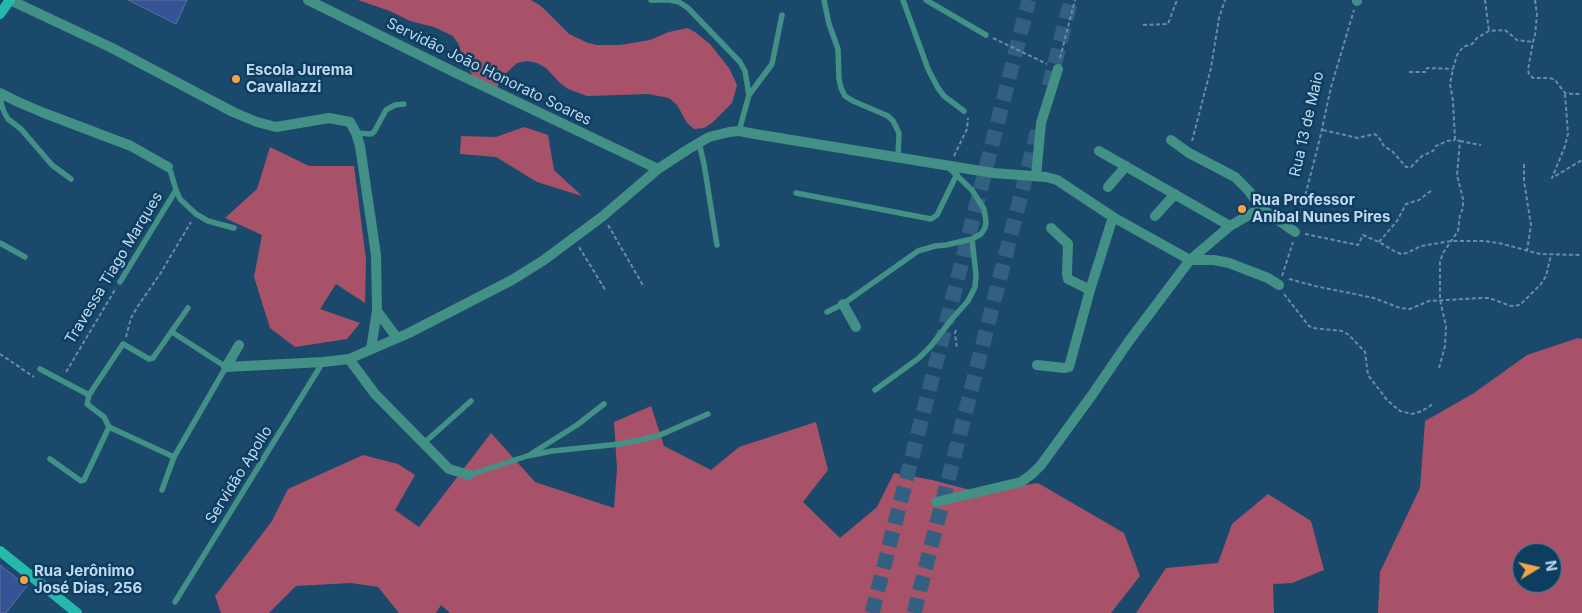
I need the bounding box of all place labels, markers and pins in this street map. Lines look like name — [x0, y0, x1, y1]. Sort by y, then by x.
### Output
place label: Escola Jurema Cavallazzi — [246, 61, 353, 96]
marker: Escola Jurema Cavallazzi — [230, 73, 242, 85]
place label: Rua Professor Aníbal Nunes Pires — [1252, 191, 1390, 226]
marker: Rua Professor Aníbal Nunes Pires — [1236, 203, 1248, 215]
place label: Rua Jerônimo José Dias, 256 — [34, 562, 142, 597]
marker: Rua Jerônimo José Dias, 256 — [18, 574, 30, 586]

